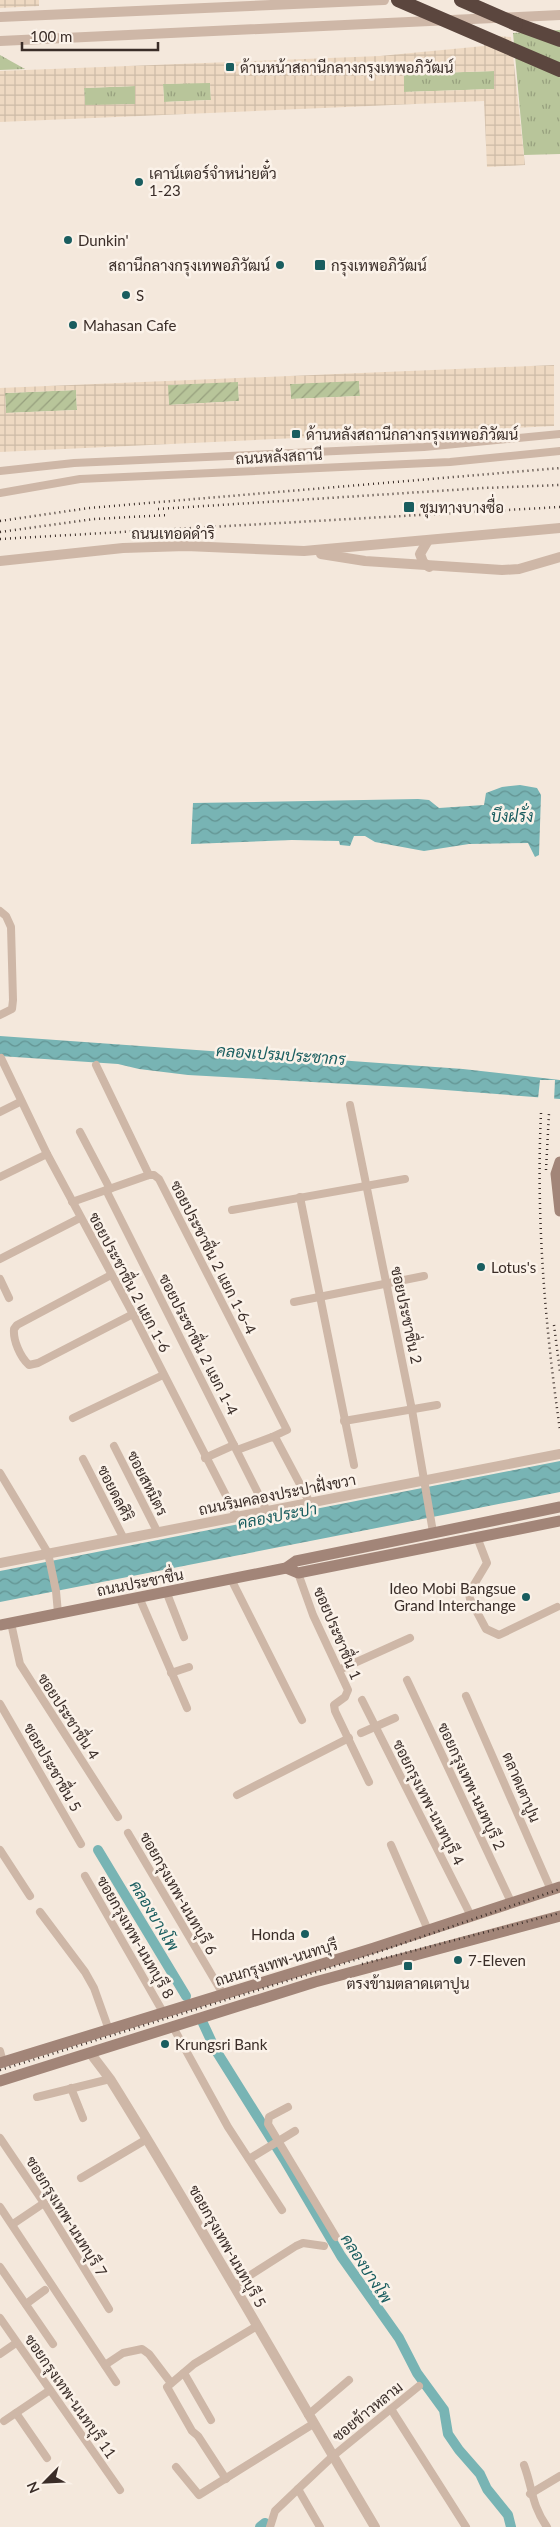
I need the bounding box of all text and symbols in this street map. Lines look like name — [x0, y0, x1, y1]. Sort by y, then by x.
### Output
scale bar — [22, 20, 159, 52]
text: 100 m — [30, 27, 72, 45]
place label: ด้านหน้าสถานีกลางกรุงเทพอภิวัฒน์ — [240, 58, 454, 79]
marker: ด้านหน้าสถานีกลางกรุงเทพอภิวัฒน์ — [224, 61, 236, 73]
place label: เคาน์เตอร์จำหน่ายตั๋ว 1-23 — [149, 159, 277, 199]
marker: เคาน์เตอร์จำหน่ายตั๋ว 1-23 — [133, 176, 145, 188]
place label: Dunkin' — [78, 231, 129, 249]
marker: Dunkin' — [62, 234, 74, 246]
place label: สถานีกลางกรุงเทพอภิวัฒน์ — [109, 256, 270, 277]
place label: กรุงเทพอภิวัฒน์ — [331, 256, 427, 277]
marker: กรุงเทพอภิวัฒน์ — [313, 258, 327, 272]
marker: สถานีกลางกรุงเทพอภิวัฒน์ — [274, 259, 286, 271]
place label: S — [136, 286, 144, 304]
marker: S — [120, 289, 132, 301]
place label: Mahasan Cafe — [83, 316, 177, 334]
marker: Mahasan Cafe — [67, 319, 79, 331]
place label: ด้านหลังสถานีกลางกรุงเทพอภิวัฒน์ — [306, 425, 518, 446]
marker: ด้านหลังสถานีกลางกรุงเทพอภิวัฒน์ — [290, 428, 302, 440]
street label: ถนนหลังสถานี — [235, 445, 323, 467]
place label: ชุมทางบางซื่อ — [420, 493, 504, 519]
marker: ชุมทางบางซื่อ — [402, 500, 416, 514]
street label: ถนนเทอดดำริ — [131, 524, 215, 542]
water label: บึงฝรั่ง — [491, 802, 533, 825]
water label: คลองเปรมประชากร — [216, 1040, 348, 1068]
street label: ซอยประชาชื่น 2 แยก 1-6-4 — [167, 1175, 265, 1337]
street label: ซอยประชาชื่น 2 แยก 1-6 — [85, 1207, 179, 1355]
place label: Lotus's — [491, 1258, 536, 1276]
marker: Lotus's — [475, 1261, 487, 1273]
street label: ซอยประชาชื่น 2 — [388, 1264, 431, 1365]
street label: ซอยประชาชื่น 2 แยก 1-4 — [156, 1268, 247, 1418]
street label: ซอยสหมิตร — [124, 1448, 172, 1518]
street label: ซอยดลศิริ — [94, 1462, 138, 1524]
street label: ถนนริมคลองประปาฝั่งขวา — [197, 1470, 357, 1518]
water label: คลองประปา — [236, 1498, 318, 1532]
street label: ถนนประชาชื่น — [94, 1560, 185, 1599]
place label: Ideo Mobi Bangsue Grand Interchange — [389, 1579, 516, 1614]
street label: ซอยประชาชื่น 1 — [310, 1582, 370, 1682]
marker: Ideo Mobi Bangsue Grand Interchange — [520, 1591, 532, 1603]
street label: ซอยประชาชื่น 4 — [34, 1667, 108, 1763]
street label: ซอยประชาชื่น 5 — [20, 1717, 90, 1814]
street label: ซอยกรุงเทพ-นนทบุรี 2 — [432, 1719, 509, 1854]
street label: ซอยกรุงเทพ-นนทบุรี 4 — [387, 1736, 469, 1869]
street label: ตลาดเตาปูน — [497, 1749, 545, 1826]
street label: ซอยกรุงเทพ-นนทบุรี 6 — [134, 1828, 222, 1959]
street label: ซอยกรุงเทพ-นนทบุรี 8 — [91, 1872, 178, 2003]
water label: คลองบางโพ — [127, 1876, 184, 1954]
place label: Honda — [251, 1925, 295, 1943]
marker: Honda — [299, 1928, 311, 1940]
street label: ถนนกรุงเทพ-นนทบุรี — [212, 1935, 340, 1992]
place label: 7-Eleven — [468, 1951, 526, 1969]
marker: 7-Eleven — [452, 1954, 464, 1966]
marker: ตรงข้ามตลาดเตาปูน — [402, 1960, 414, 1972]
place label: ตรงข้ามตลาดเตาปูน — [347, 1974, 469, 1994]
place label: Krungsri Bank — [175, 2035, 268, 2053]
marker: Krungsri Bank — [159, 2038, 171, 2050]
street label: ซอยกรุงเทพ-นนทบุรี 7 — [20, 2152, 112, 2281]
street label: ซอยกรุงเทพ-นนทบุรี 5 — [183, 2181, 270, 2312]
water label: คลองบางโพ — [338, 2229, 397, 2306]
street label: ซอยกรุงเทพ-นนทบุรี 11 — [19, 2330, 121, 2463]
street label: ซอยข้าวหลาม — [328, 2377, 406, 2445]
north arrow — [20, 2457, 70, 2507]
text: N — [23, 2479, 43, 2496]

